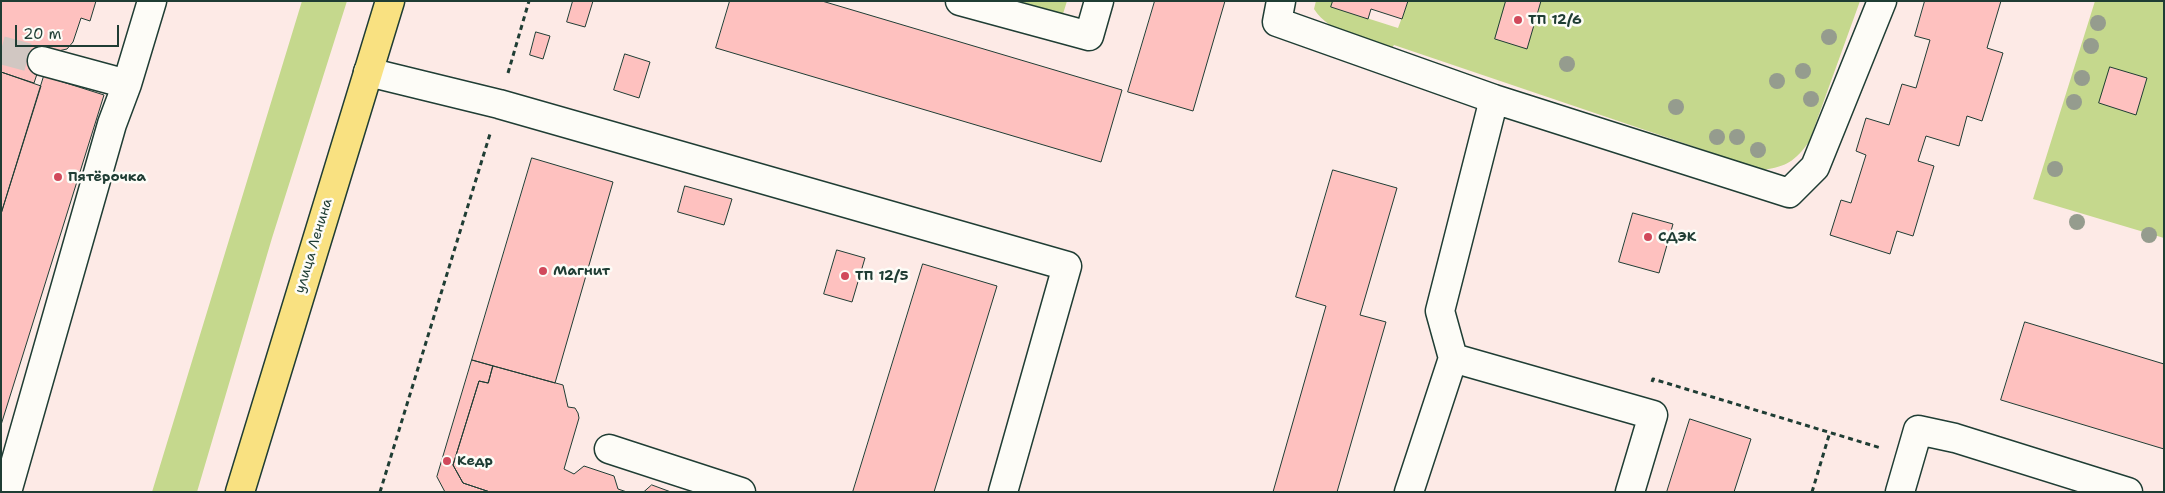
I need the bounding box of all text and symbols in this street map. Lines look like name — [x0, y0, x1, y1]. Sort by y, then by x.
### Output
place label: ТП 12/6 — [1528, 12, 1582, 28]
marker: ТП 12/6 — [1512, 14, 1524, 26]
scale bar — [18, 15, 121, 47]
text: 20 m — [23, 24, 62, 44]
place label: Пятёрочка — [68, 169, 146, 185]
marker: Пятёрочка — [52, 171, 64, 183]
street label: улица Ленина — [292, 197, 336, 295]
place label: СДЭК — [1658, 229, 1696, 245]
marker: СДЭК — [1642, 231, 1654, 243]
place label: Магнит — [553, 263, 610, 279]
marker: Магнит — [537, 265, 549, 277]
place label: ТП 12/5 — [855, 268, 909, 284]
marker: ТП 12/5 — [839, 270, 851, 282]
place label: Кедр — [457, 453, 493, 469]
marker: Кедр — [441, 455, 453, 467]

